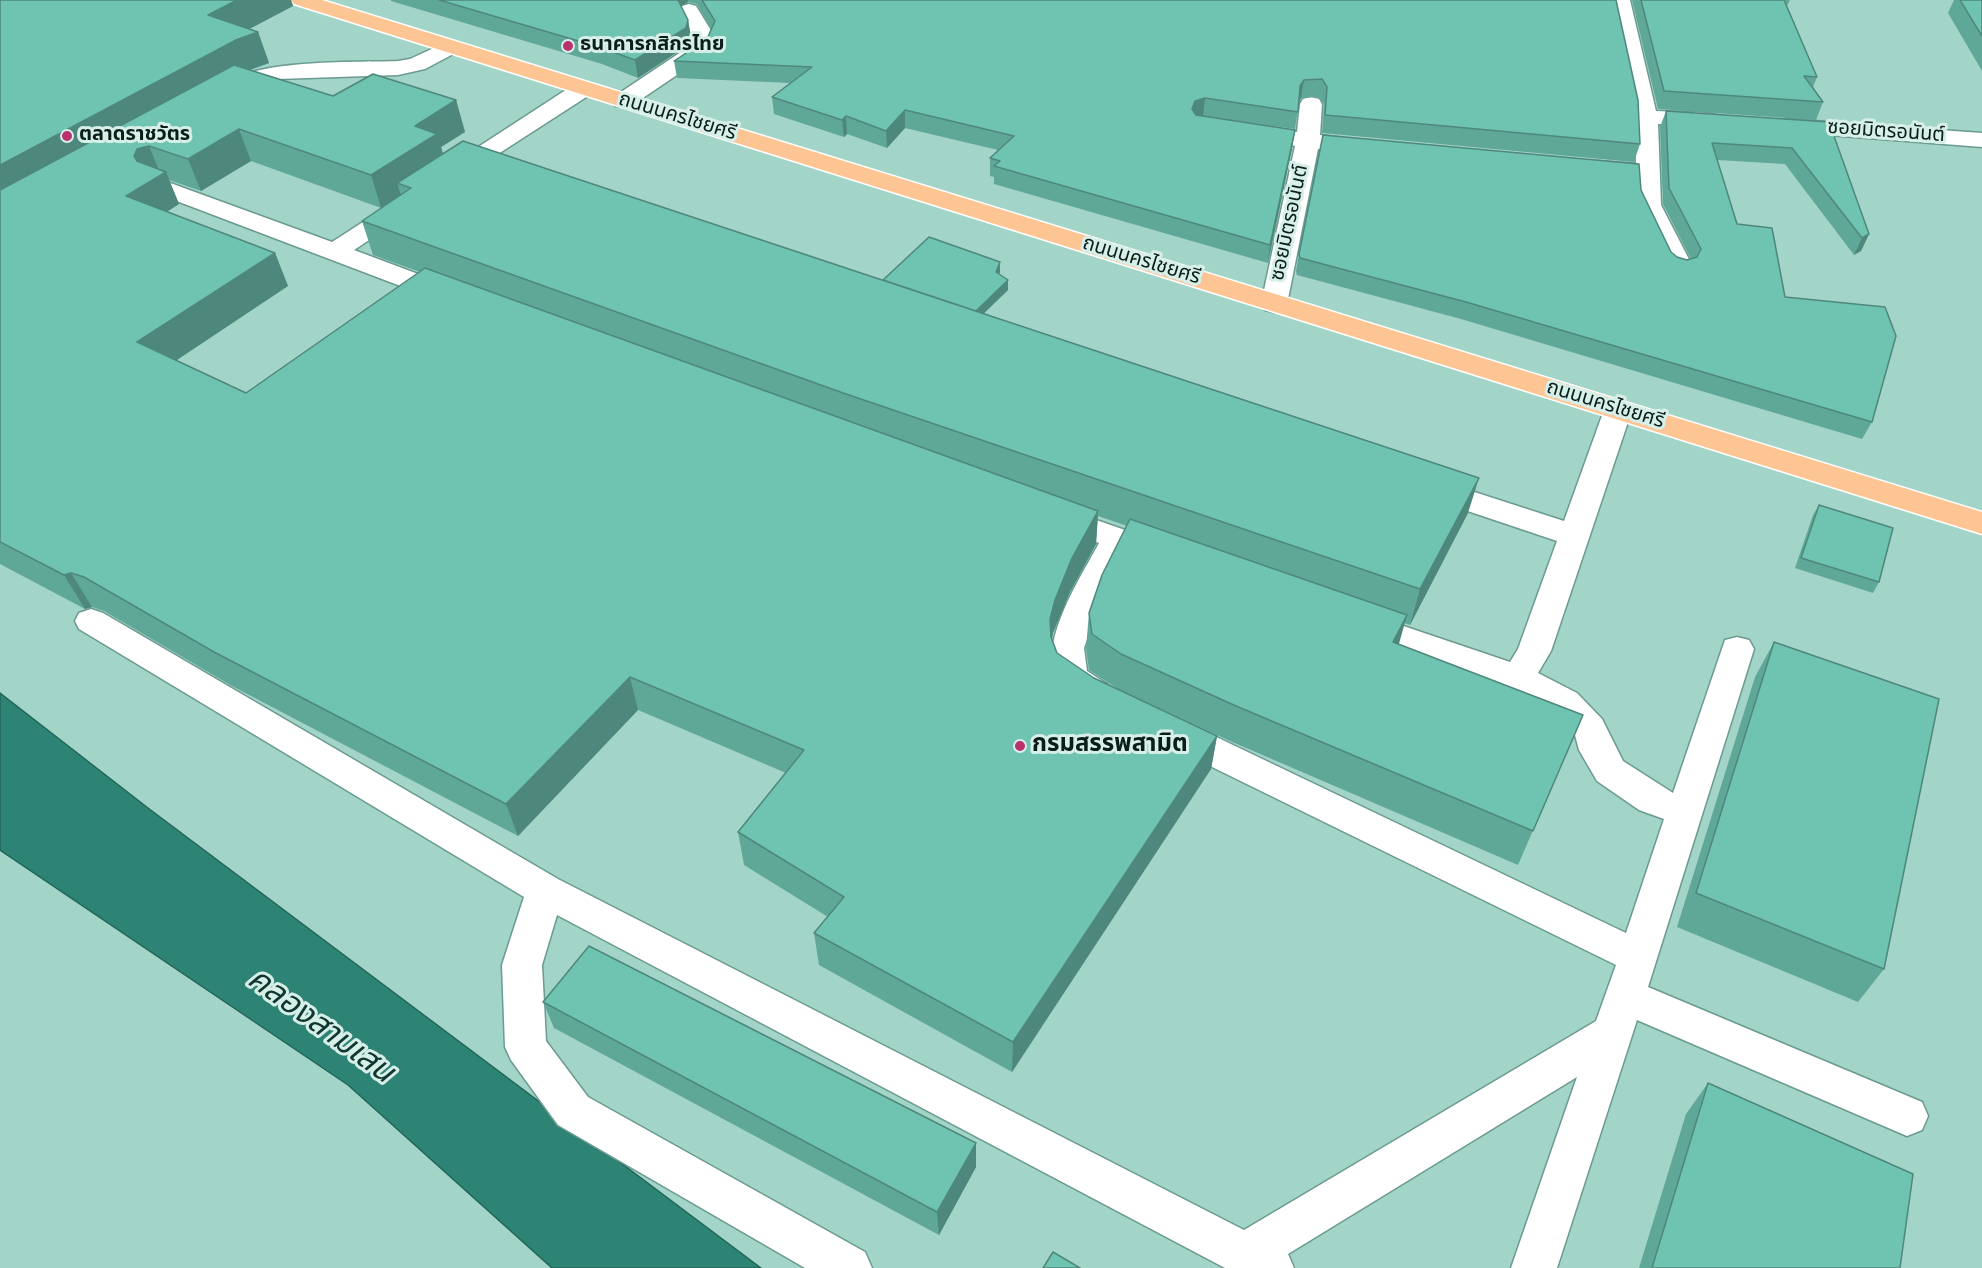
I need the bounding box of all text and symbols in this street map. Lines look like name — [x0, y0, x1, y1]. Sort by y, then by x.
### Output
place label: ธนาคารกสิกรไทย — [580, 34, 724, 58]
marker: ธนาคารกสิกรไทย — [561, 39, 575, 53]
street label: ถนนนครไชยศรี — [615, 89, 739, 147]
street label: ซอยมิตรอนันต์ — [1826, 117, 1946, 149]
place label: ตลาดราชวัตร — [79, 124, 190, 148]
marker: ตลาดราชวัตร — [60, 129, 74, 143]
street label: ซอยมิตรอนันต์ — [1267, 163, 1315, 283]
street label: ถนนนครไชยศรี — [1079, 233, 1203, 291]
street label: ถนนนครไชยศรี — [1543, 377, 1667, 435]
place label: กรมสรรพสามิต — [1032, 732, 1188, 760]
marker: กรมสรรพสามิต — [1013, 739, 1027, 753]
water label: คลองสามเสน — [238, 962, 400, 1094]

